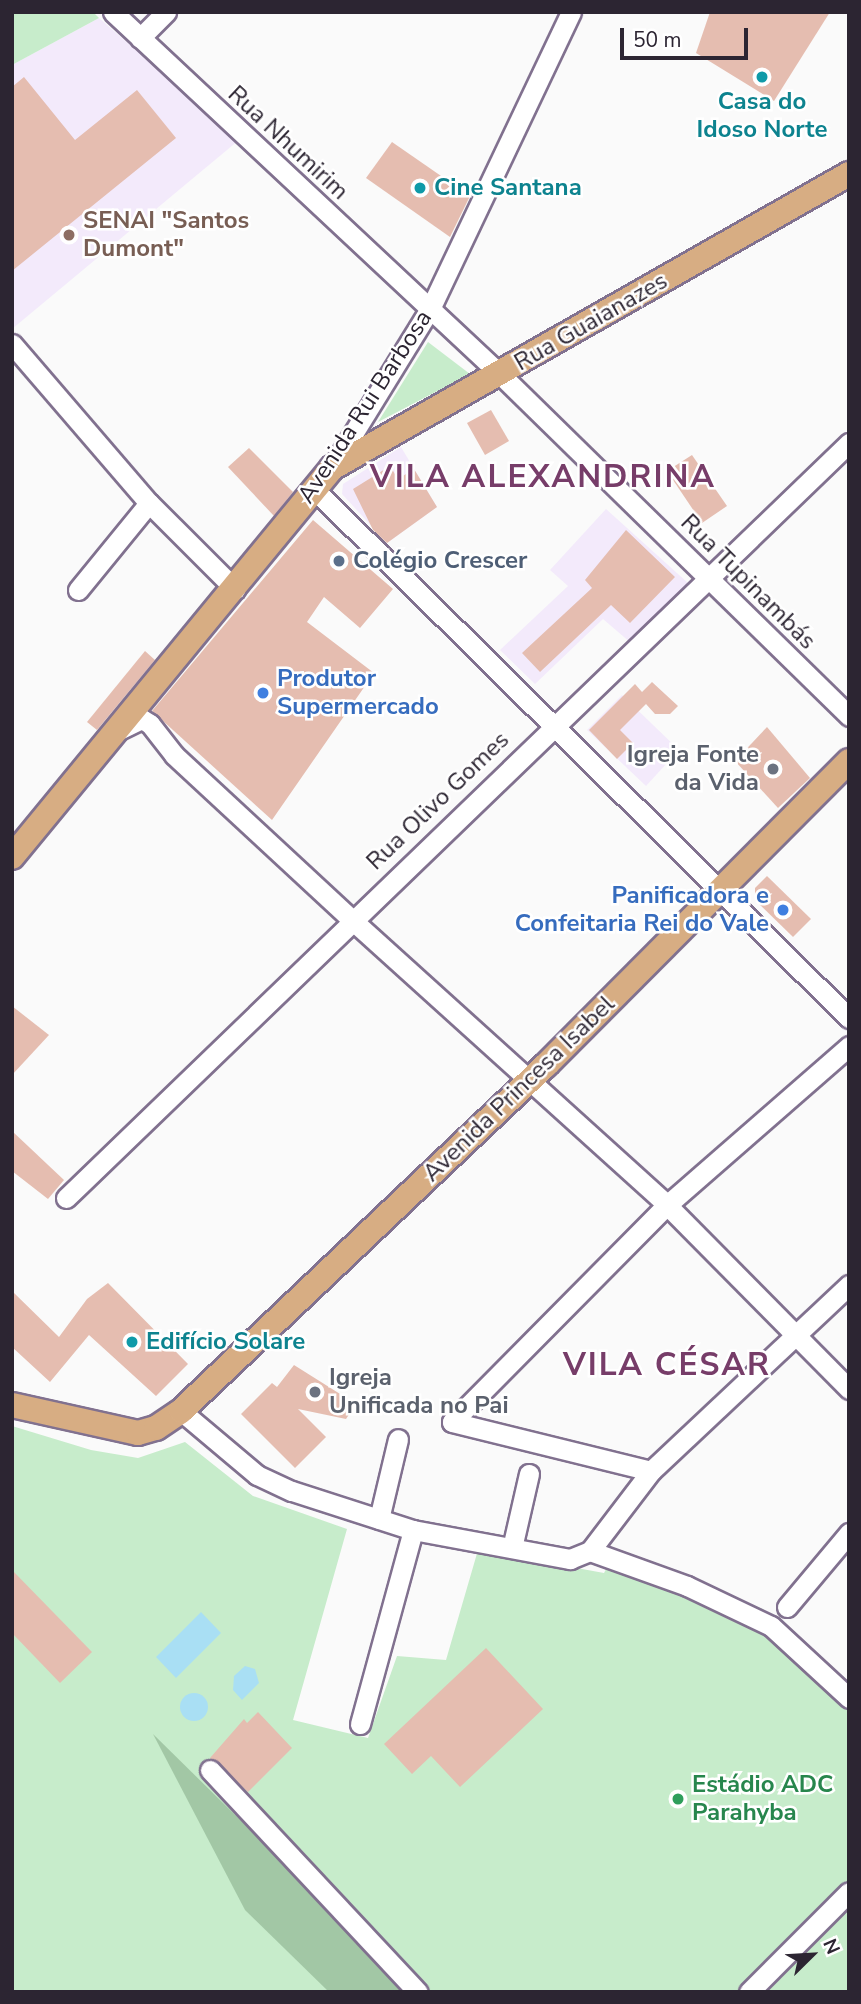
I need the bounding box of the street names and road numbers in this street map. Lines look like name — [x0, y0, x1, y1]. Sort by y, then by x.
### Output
street label: Rua Nhumirim — [222, 80, 354, 206]
street label: Rua Guaianazes — [509, 267, 673, 377]
street label: Avenida Rui Barbosa — [292, 305, 438, 509]
street label: Rua Tupinambás — [674, 508, 822, 656]
street label: Rua Olivo Gomes — [361, 726, 515, 876]
street label: Avenida Princesa Isabel — [417, 990, 621, 1188]

